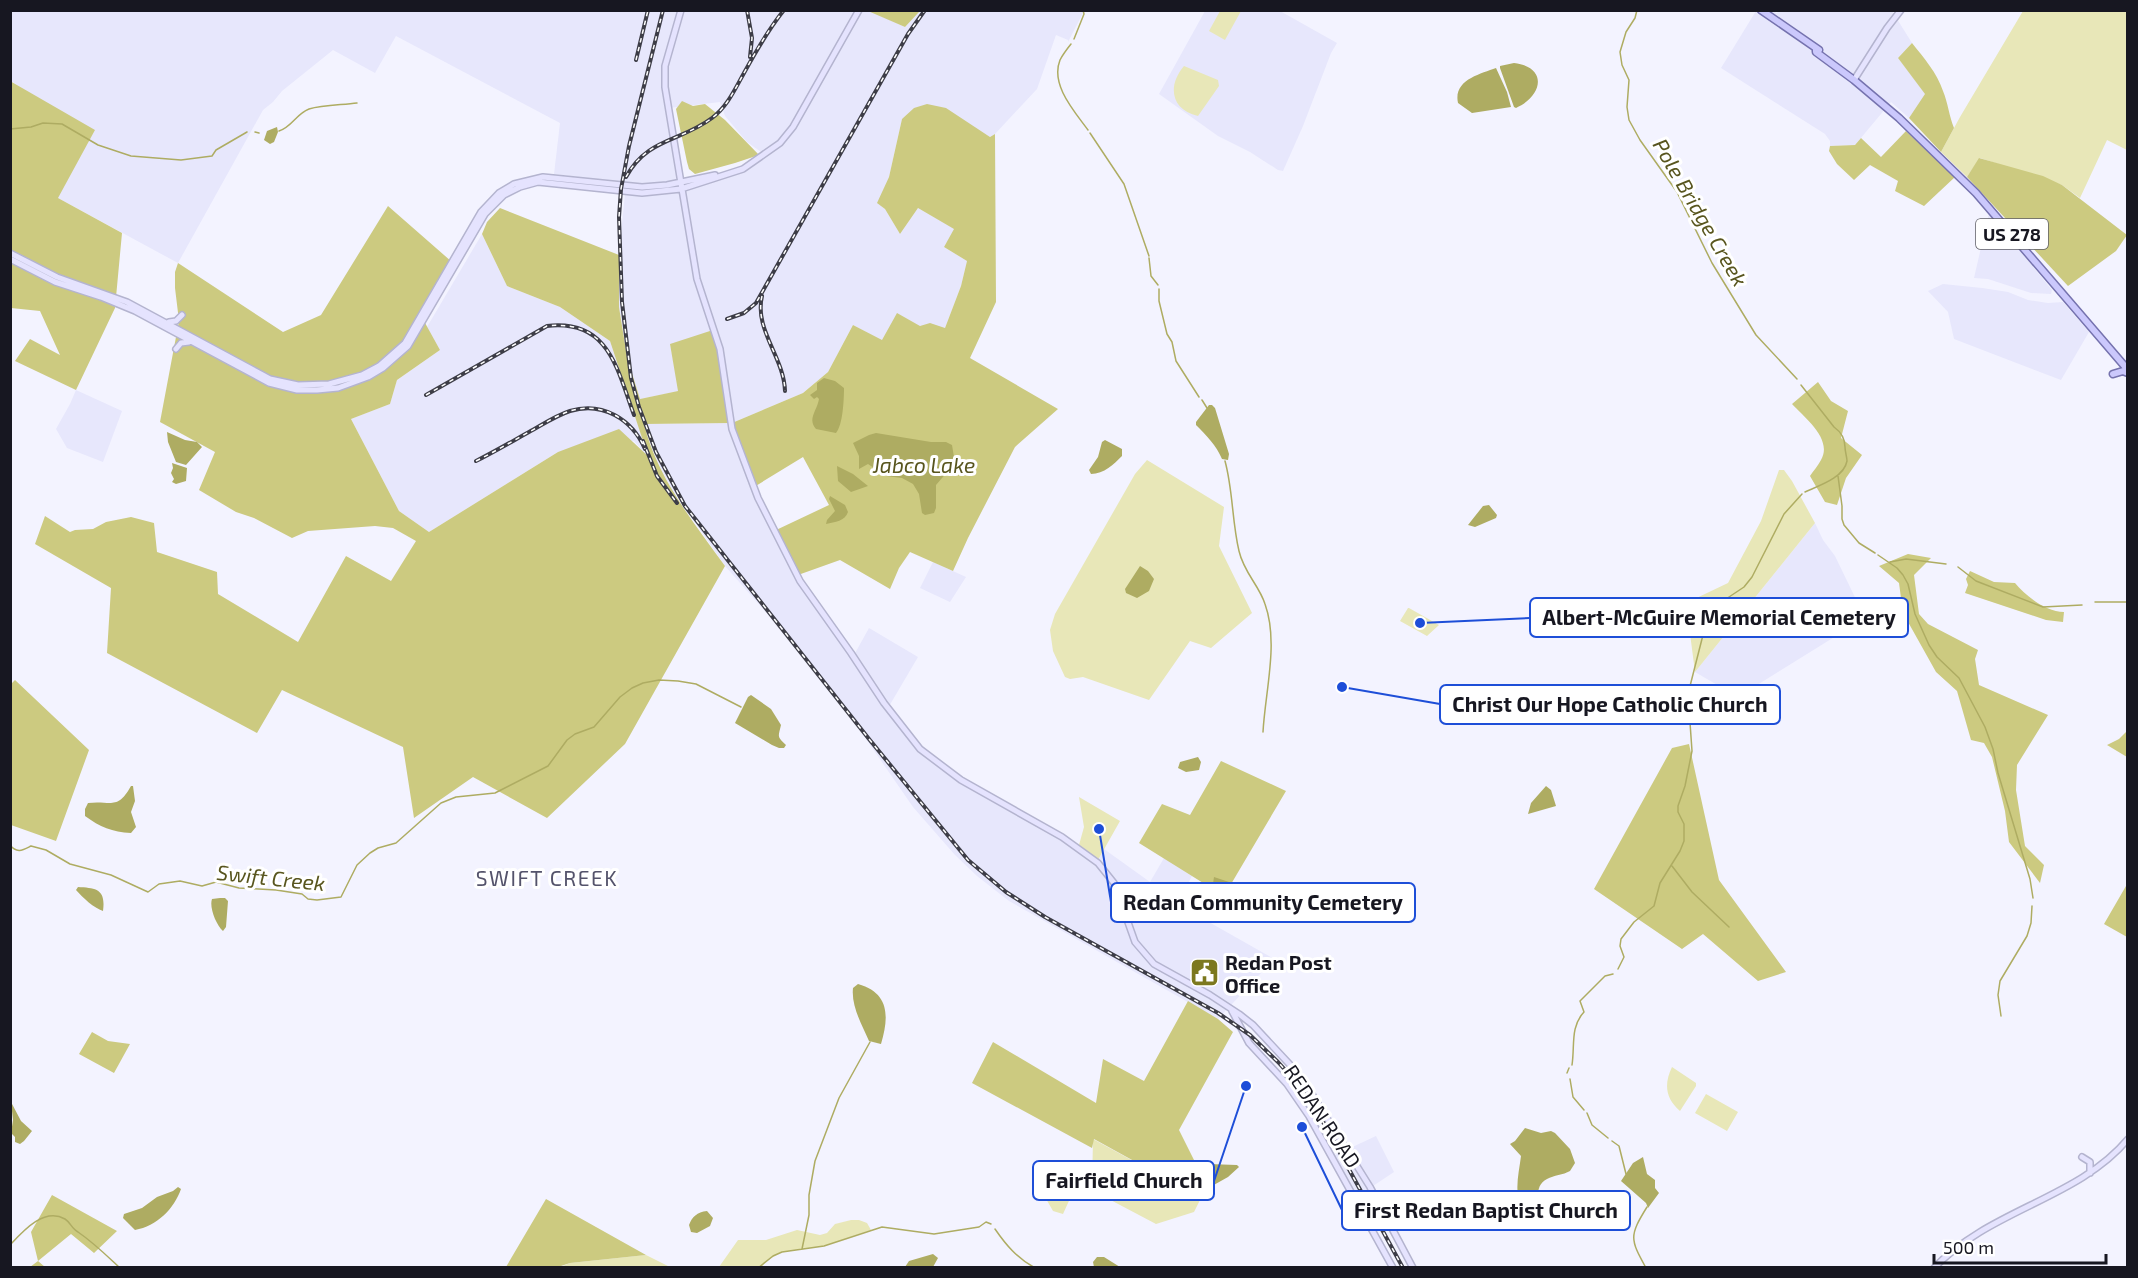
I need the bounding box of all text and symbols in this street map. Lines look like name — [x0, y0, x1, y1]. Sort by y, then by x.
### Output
water label: Pole Bridge Creek — [1649, 134, 1753, 290]
road number: US 278 — [1976, 219, 2048, 249]
water label: Jabco Lake — [872, 452, 975, 477]
callout: Albert-McGuire Memorial Cemetery — [1530, 598, 1908, 637]
text: Albert-McGuire Memorial Cemetery — [1542, 604, 1896, 630]
callout: Christ Our Hope Catholic Church — [1440, 685, 1780, 724]
text: Christ Our Hope Catholic Church — [1452, 691, 1768, 716]
water label: Swift Creek — [216, 859, 326, 895]
district label: SWIFT CREEK — [476, 865, 618, 890]
callout: Redan Community Cemetery — [1111, 883, 1415, 922]
text: Redan Community Cemetery — [1123, 889, 1403, 915]
place label: Redan Post Office — [1225, 950, 1332, 997]
public building icon: Redan Post Office — [1188, 957, 1220, 989]
street label: REDAN ROAD — [1280, 1060, 1366, 1172]
callout: Fairfield Church — [1033, 1161, 1214, 1200]
text: Fairfield Church — [1045, 1167, 1203, 1192]
callout: First Redan Baptist Church — [1342, 1191, 1630, 1230]
text: First Redan Baptist Church — [1354, 1197, 1618, 1222]
scale bar — [1934, 1227, 2106, 1265]
text: 500 m — [1943, 1236, 1994, 1258]

